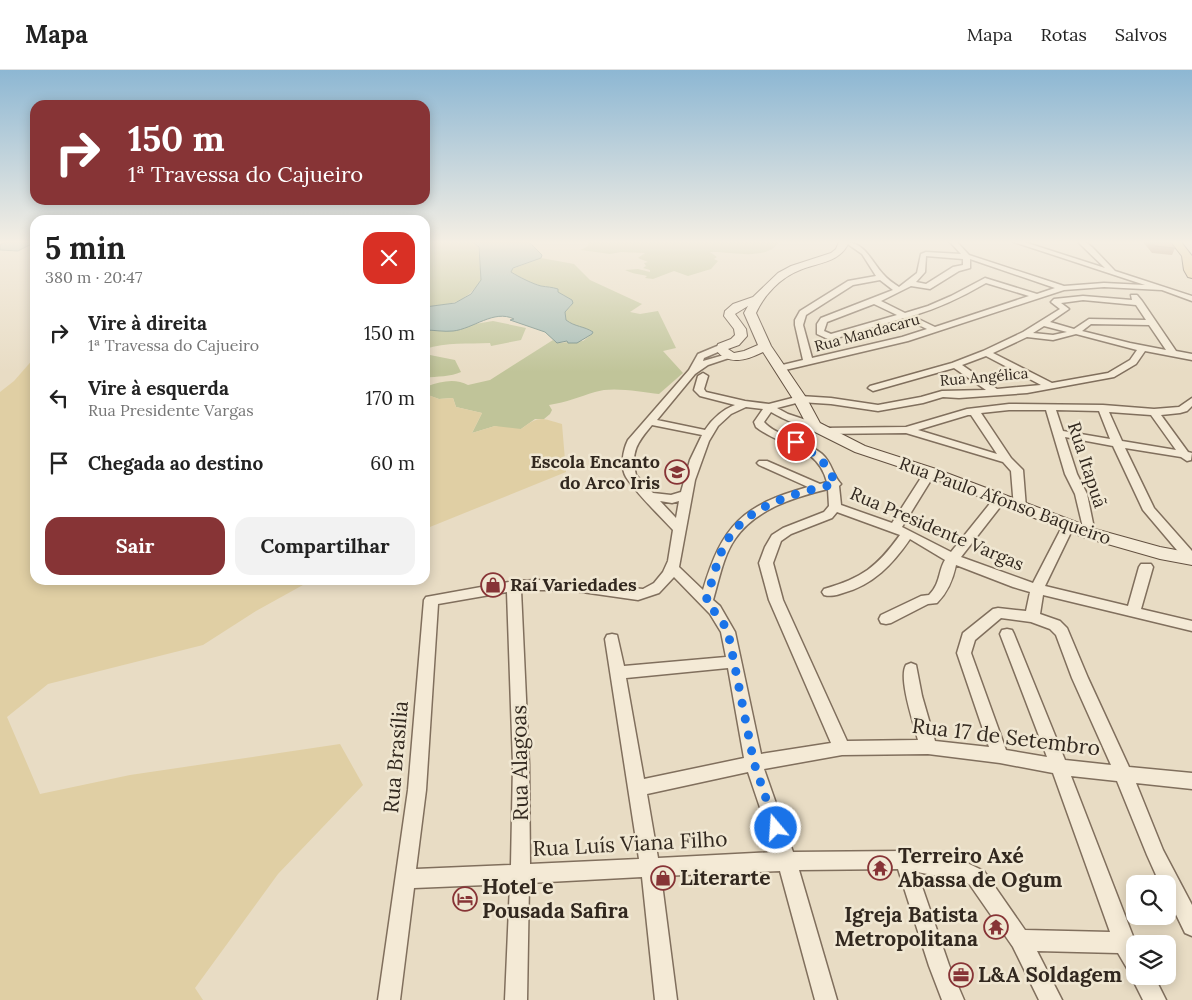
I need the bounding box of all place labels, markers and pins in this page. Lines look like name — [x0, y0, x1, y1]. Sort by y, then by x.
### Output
pin — [775, 421, 817, 463]
place label: Escola Encanto do Arco Iris — [531, 450, 660, 494]
school or university icon: Escola Encanto do Arco Iris — [664, 459, 690, 485]
shop icon: Raí Variedades — [480, 572, 506, 598]
place label: Raí Variedades — [510, 573, 637, 596]
place label: Terreiro Axé Abassa de Ogum — [898, 842, 1062, 893]
temple icon: Terreiro Axé Abassa de Ogum — [867, 855, 893, 881]
place label: Literarte — [680, 864, 770, 891]
shop icon: Literarte — [650, 865, 676, 891]
place label: Hotel e Pousada Safira — [482, 873, 629, 924]
hotel icon: Hotel e Pousada Safira — [452, 886, 478, 912]
place label: Igreja Batista Metropolitana — [834, 901, 978, 952]
temple icon: Igreja Batista Metropolitana — [983, 914, 1009, 940]
place label: L&A Soldagem — [978, 961, 1122, 988]
office icon: L&A Soldagem — [948, 962, 974, 988]

